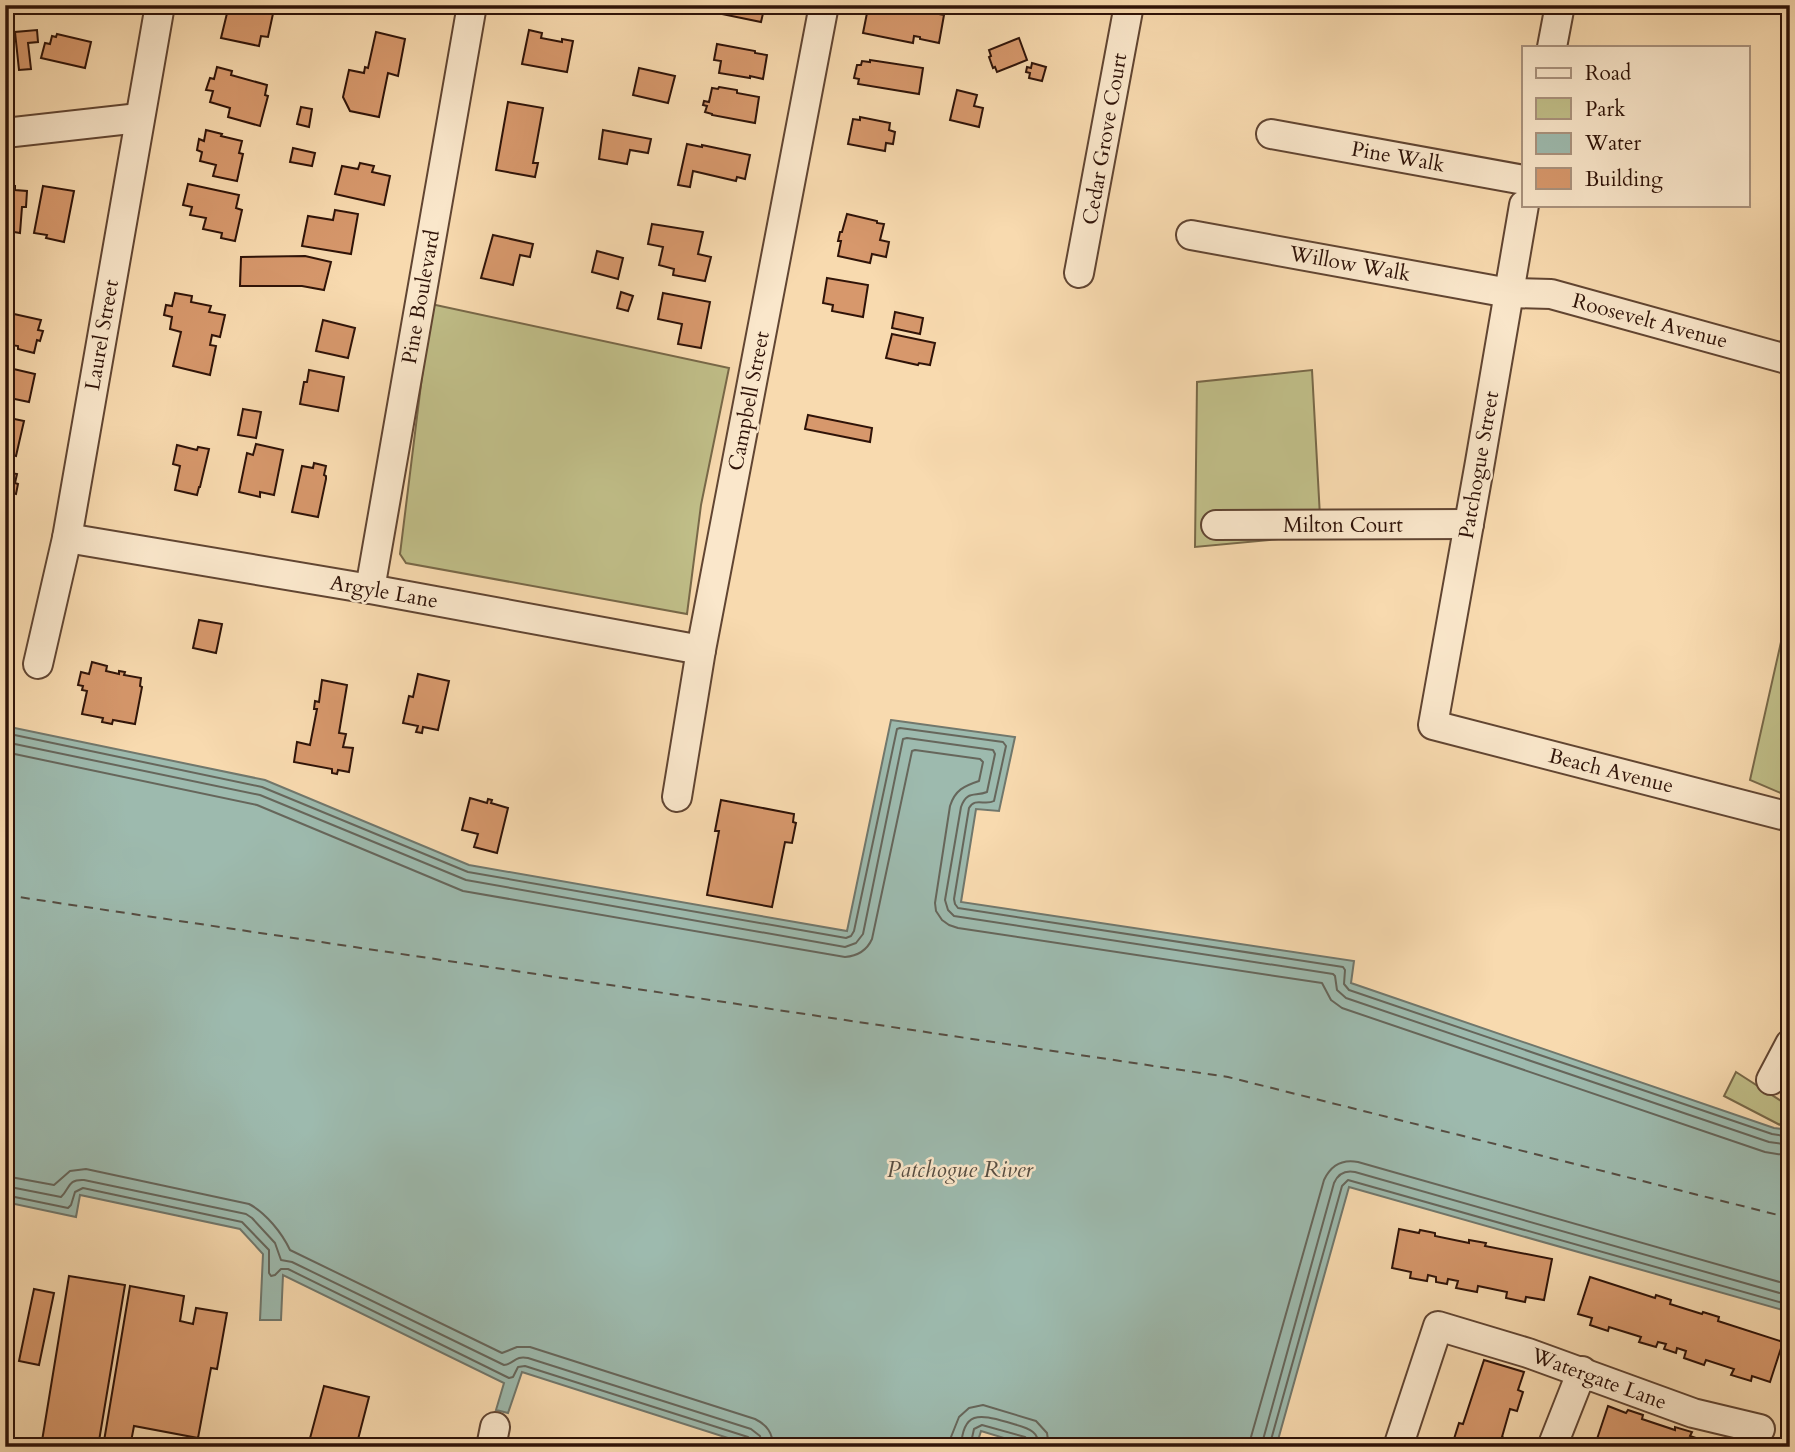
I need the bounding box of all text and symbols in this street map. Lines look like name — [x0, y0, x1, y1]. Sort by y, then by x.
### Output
legend — [1522, 46, 1750, 206]
street label: Cedar Grove Court — [1076, 51, 1134, 227]
text: Road — [1585, 59, 1631, 88]
text: Park — [1585, 95, 1626, 124]
text: Water — [1584, 129, 1641, 158]
street label: Pine Walk — [1349, 135, 1448, 180]
text: Building — [1585, 165, 1663, 194]
street label: Pine Boulevard — [395, 228, 447, 366]
street label: Willow Walk — [1286, 239, 1414, 289]
street label: Laurel Street — [78, 277, 126, 393]
street label: Roosevelt Avenue — [1569, 286, 1731, 356]
street label: Campbell Street — [721, 328, 777, 473]
street label: Patchogue Street — [1452, 388, 1506, 541]
street label: Milton Court — [1283, 511, 1403, 540]
street label: Argyle Lane — [328, 568, 440, 616]
street label: Beach Avenue — [1546, 741, 1676, 801]
water label: Patchogue River — [887, 1154, 1035, 1185]
street label: Watergate Lane — [1526, 1341, 1671, 1417]

